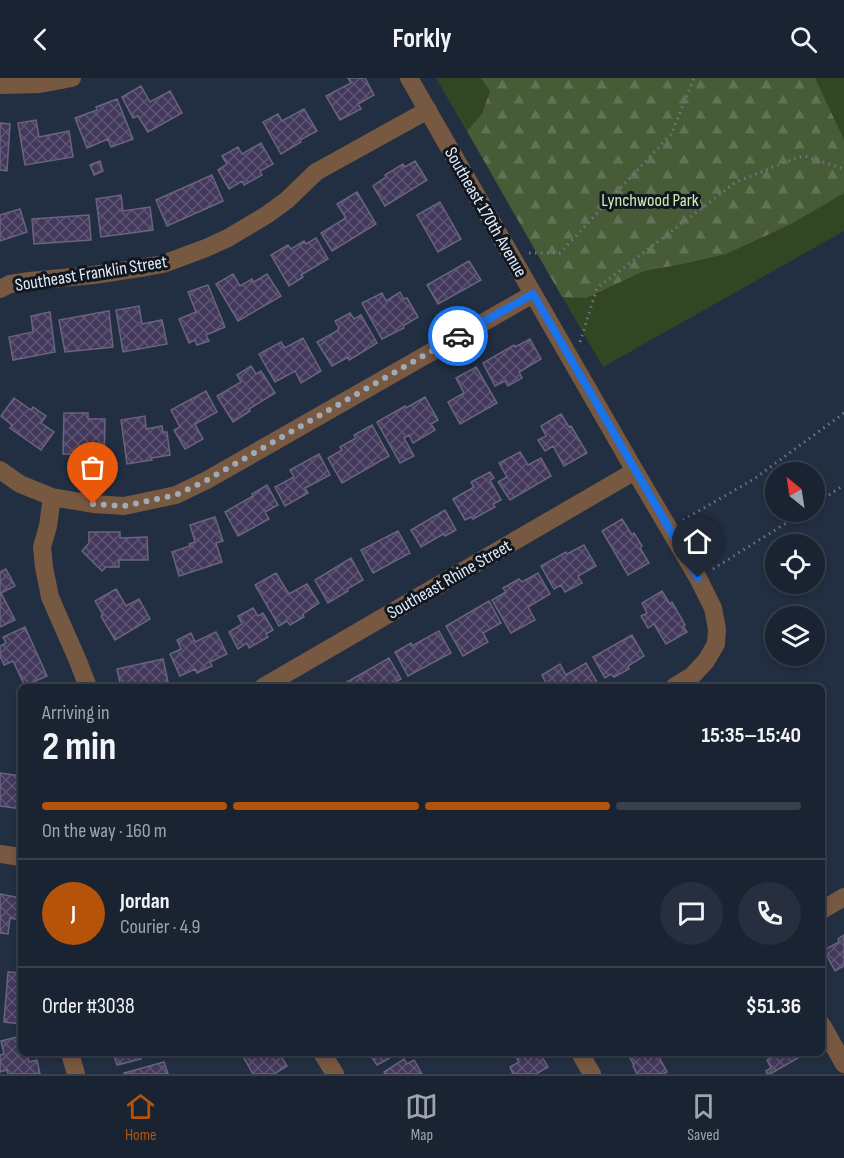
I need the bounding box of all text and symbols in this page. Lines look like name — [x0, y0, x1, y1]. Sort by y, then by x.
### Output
icon: back — [24, 23, 57, 56]
text: Forkly — [393, 23, 451, 55]
icon: search — [787, 23, 820, 56]
street label: Southeast 170th Avenue — [440, 144, 531, 281]
park label: Lynchwood Park — [601, 190, 699, 211]
street label: Southeast Franklin Street — [14, 251, 169, 296]
courier — [428, 306, 488, 366]
icon: car — [442, 320, 475, 353]
pin — [67, 442, 118, 504]
icon: bag — [76, 451, 109, 484]
north arrow — [765, 462, 825, 522]
map controls — [765, 462, 825, 666]
pin — [672, 516, 723, 578]
icon: home — [681, 525, 714, 558]
button: locate — [765, 534, 825, 594]
street label: Southeast Rhine Street — [383, 535, 516, 624]
button: layers — [765, 606, 825, 666]
text: Arriving in — [42, 701, 110, 725]
text: 15:35–15:40 — [702, 722, 801, 749]
text: 2 min — [42, 724, 116, 771]
text: On the way · 160 m — [42, 819, 167, 843]
button: chat — [660, 882, 723, 945]
button: phone — [738, 882, 801, 945]
text: Jordan — [120, 888, 169, 915]
text: J — [71, 900, 76, 927]
text: Courier · 4.9 — [120, 915, 200, 939]
text: Order #3038 — [42, 993, 135, 1020]
text: $51.36 — [746, 993, 801, 1020]
tab: Home — [124, 1090, 157, 1145]
tab: Map — [405, 1090, 438, 1145]
tab: Saved — [687, 1090, 720, 1145]

